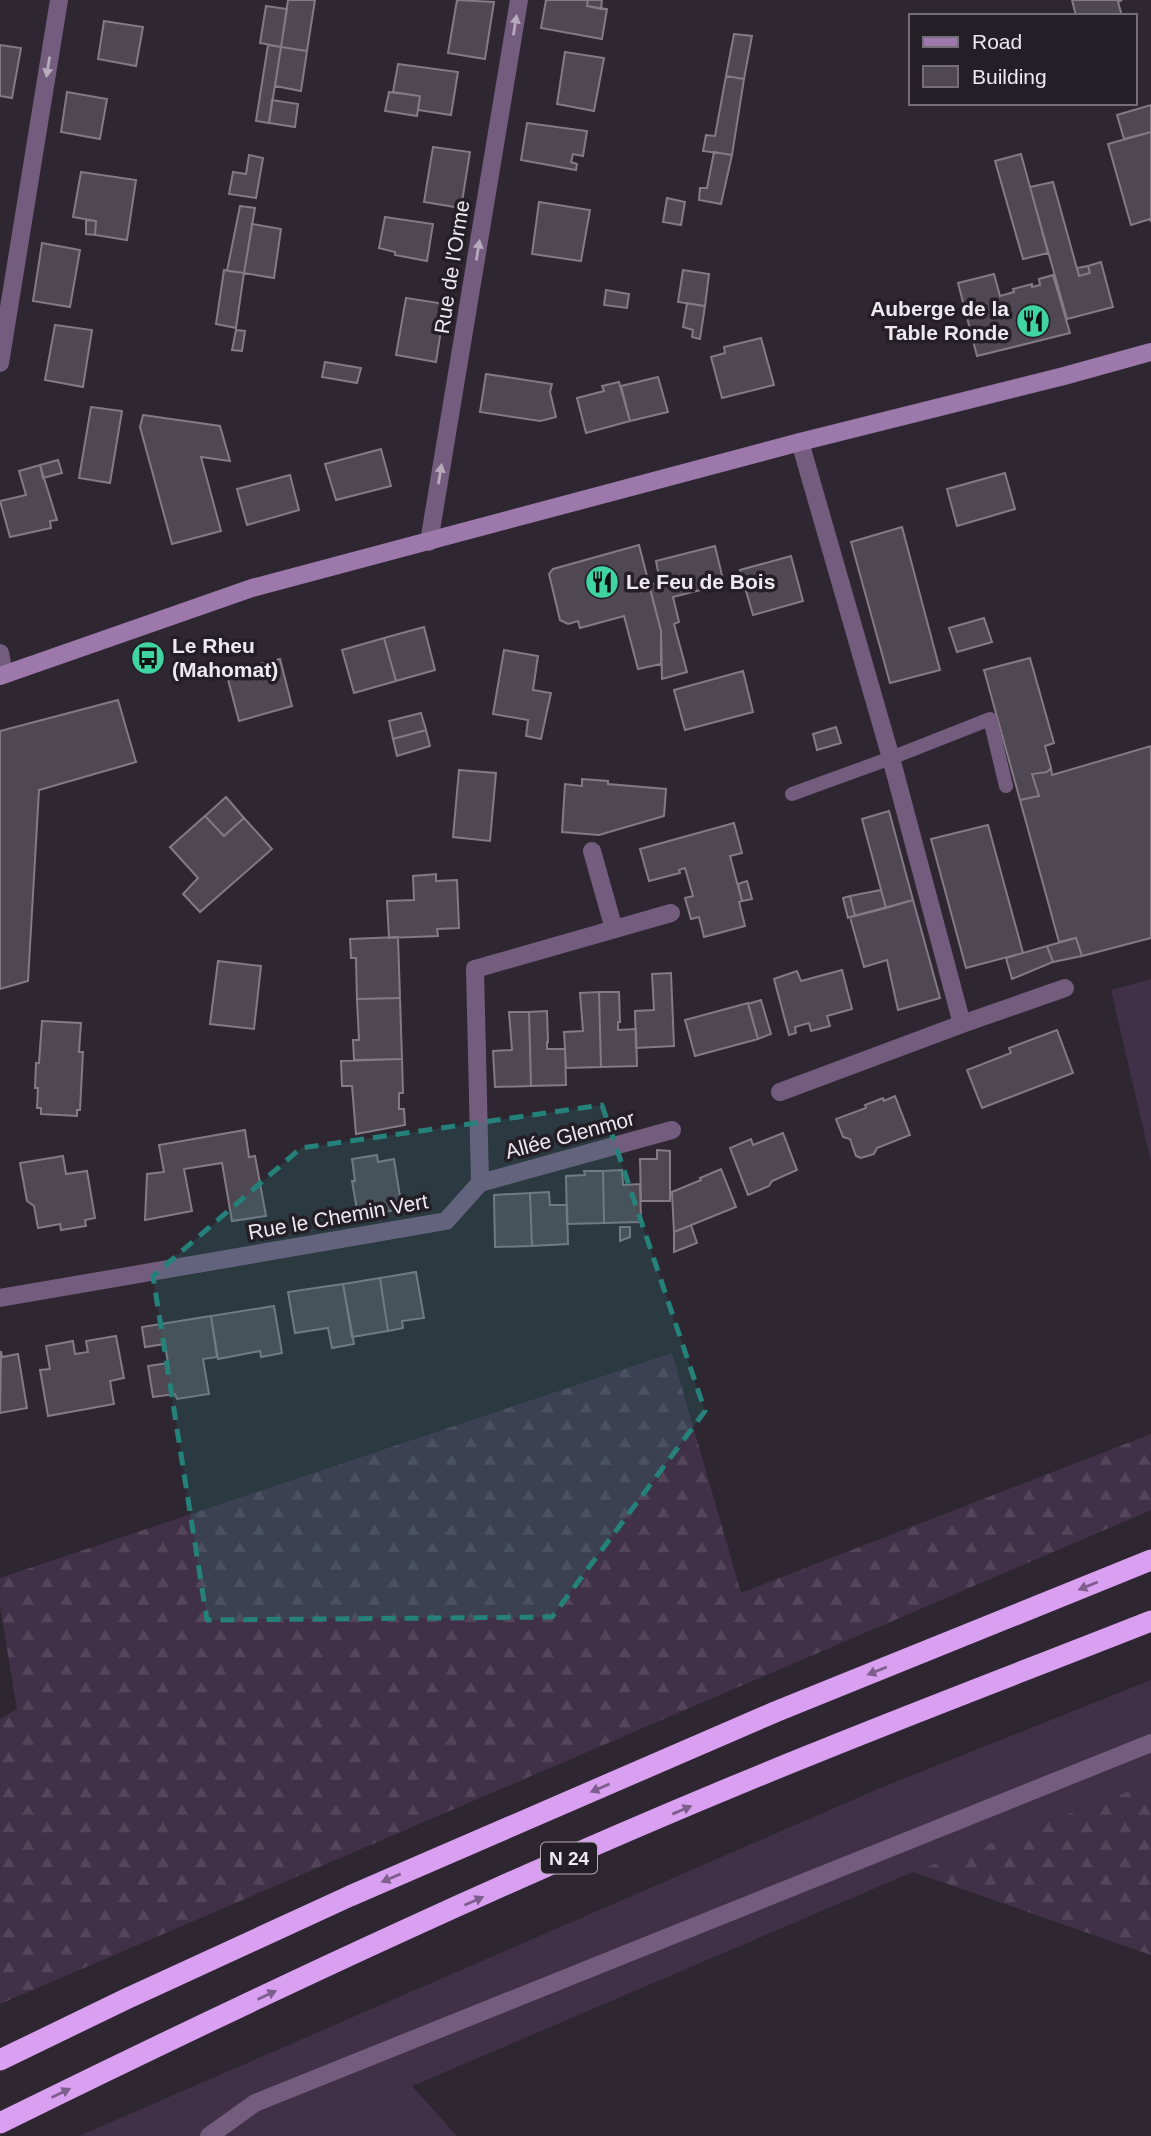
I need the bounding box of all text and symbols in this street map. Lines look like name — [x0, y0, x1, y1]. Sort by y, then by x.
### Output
one-way arrow — [510, 14, 521, 36]
legend — [909, 14, 1137, 105]
text: Road — [972, 30, 1022, 53]
one-way arrow — [42, 56, 53, 78]
text: Building — [972, 65, 1047, 88]
street label: Rue de l'Orme — [430, 199, 473, 335]
one-way arrow — [473, 239, 484, 261]
place label: Auberge de la Table Ronde — [870, 297, 1009, 344]
restaurant icon: Auberge de la Table Ronde — [1014, 302, 1052, 340]
one-way arrow — [435, 463, 446, 485]
restaurant icon: Le Feu de Bois — [583, 563, 621, 601]
place label: Le Feu de Bois — [626, 570, 775, 593]
place label: Le Rheu (Mahomat) — [172, 634, 278, 681]
bus stop icon: Le Rheu (Mahomat) — [129, 639, 167, 677]
street label: Allée Glenmor — [503, 1106, 637, 1163]
street label: Rue le Chemin Vert — [246, 1189, 430, 1244]
one-way arrow — [1077, 1580, 1098, 1591]
one-way arrow — [866, 1665, 887, 1676]
one-way arrow — [589, 1783, 610, 1794]
one-way arrow — [672, 1804, 692, 1816]
road number: N 24 — [541, 1842, 597, 1874]
one-way arrow — [381, 1872, 401, 1884]
one-way arrow — [463, 1895, 484, 1906]
one-way arrow — [256, 1989, 277, 2000]
one-way arrow — [51, 2088, 71, 2099]

